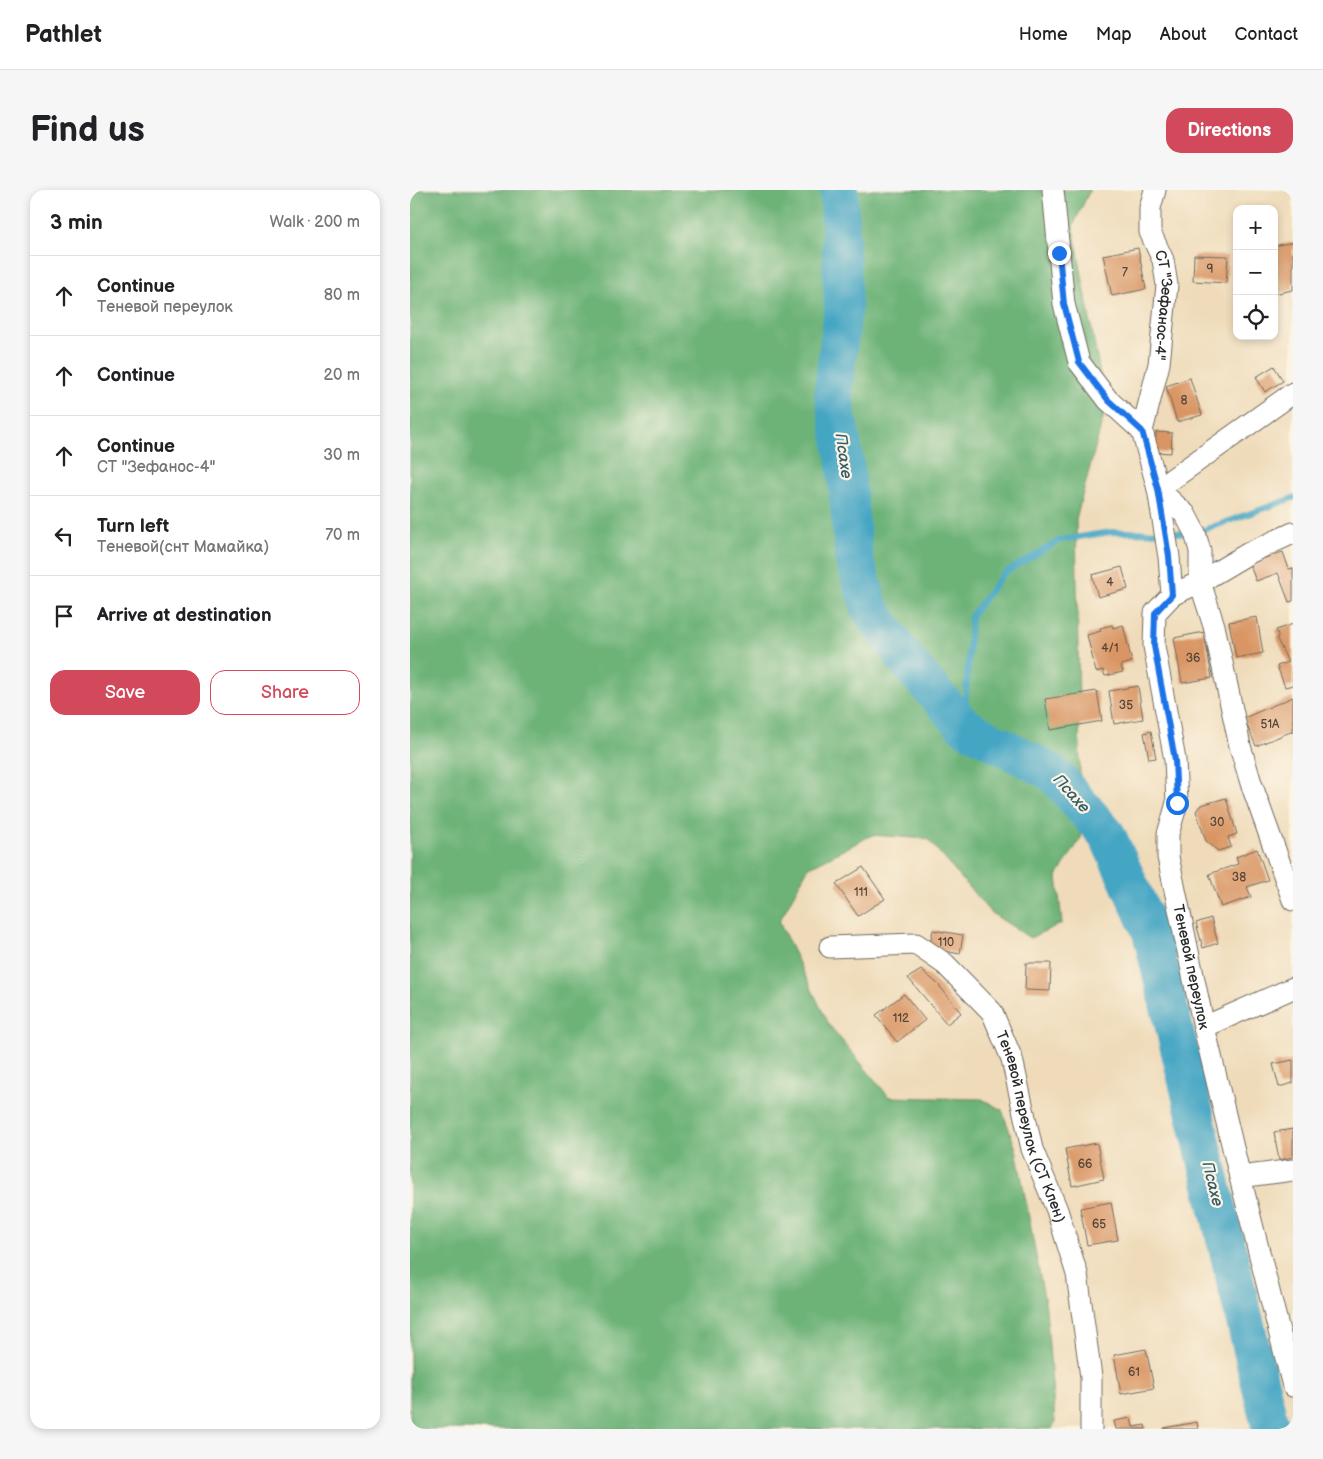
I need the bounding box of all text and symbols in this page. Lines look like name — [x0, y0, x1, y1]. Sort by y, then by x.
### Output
text: Pathlet — [25, 20, 102, 49]
text: Home — [1019, 24, 1068, 45]
text: Map — [1096, 24, 1132, 45]
text: About — [1160, 24, 1207, 45]
text: Contact — [1235, 24, 1298, 45]
button: Directions — [1166, 108, 1293, 153]
text: Find us — [30, 109, 145, 152]
map controls — [1233, 205, 1278, 340]
button: + — [1233, 205, 1278, 250]
text: 3 min — [50, 210, 103, 235]
text: Walk · 200 m — [270, 213, 360, 232]
route end — [1048, 242, 1071, 265]
street label: СТ "Зефанос-4" — [1150, 247, 1177, 361]
button: − — [1233, 250, 1278, 295]
house number: 9 — [1207, 262, 1214, 277]
house number: 7 — [1122, 265, 1128, 280]
text: Continue — [97, 275, 175, 298]
icon: ahead — [50, 282, 78, 310]
text: 80 m — [324, 286, 360, 305]
button: locate — [1233, 295, 1278, 340]
text: Теневой переулок — [97, 298, 233, 317]
icon: ahead — [50, 362, 78, 390]
text: Continue — [97, 364, 175, 387]
text: 20 m — [324, 366, 360, 385]
house number: 8 — [1181, 393, 1188, 408]
water label: Псахе — [830, 432, 856, 480]
text: Continue — [97, 435, 175, 458]
icon: ahead — [50, 442, 78, 470]
text: 30 m — [323, 446, 360, 465]
text: СТ "Зефанос-4" — [97, 458, 215, 477]
text: Turn left — [97, 515, 169, 538]
icon: left — [50, 522, 78, 550]
text: 70 m — [325, 526, 360, 545]
text: Теневой(снт Мамайка) — [97, 538, 269, 557]
house number: 4 — [1106, 575, 1114, 590]
icon: arrive — [50, 602, 78, 630]
text: Arrive at destination — [97, 604, 272, 627]
house number: 4/1 — [1101, 641, 1119, 656]
house number: 36 — [1186, 651, 1200, 666]
button: Save — [50, 670, 200, 715]
button: Share — [210, 670, 360, 715]
house number: 35 — [1119, 698, 1133, 713]
house number: 51А — [1261, 717, 1280, 732]
water label: Псахе — [1049, 771, 1093, 817]
route start — [1166, 792, 1189, 815]
house number: 30 — [1210, 815, 1224, 830]
house number: 38 — [1232, 870, 1246, 885]
house number: 111 — [854, 885, 868, 900]
street label: Теневой переулок — [1169, 903, 1214, 1031]
house number: 110 — [938, 935, 954, 950]
house number: 112 — [893, 1011, 909, 1026]
street label: Теневой переулок (СТ Клен) — [992, 1028, 1070, 1225]
house number: 66 — [1078, 1157, 1092, 1172]
water label: Псахе — [1197, 1160, 1227, 1208]
house number: 65 — [1092, 1217, 1106, 1232]
house number: 61 — [1128, 1365, 1140, 1380]

